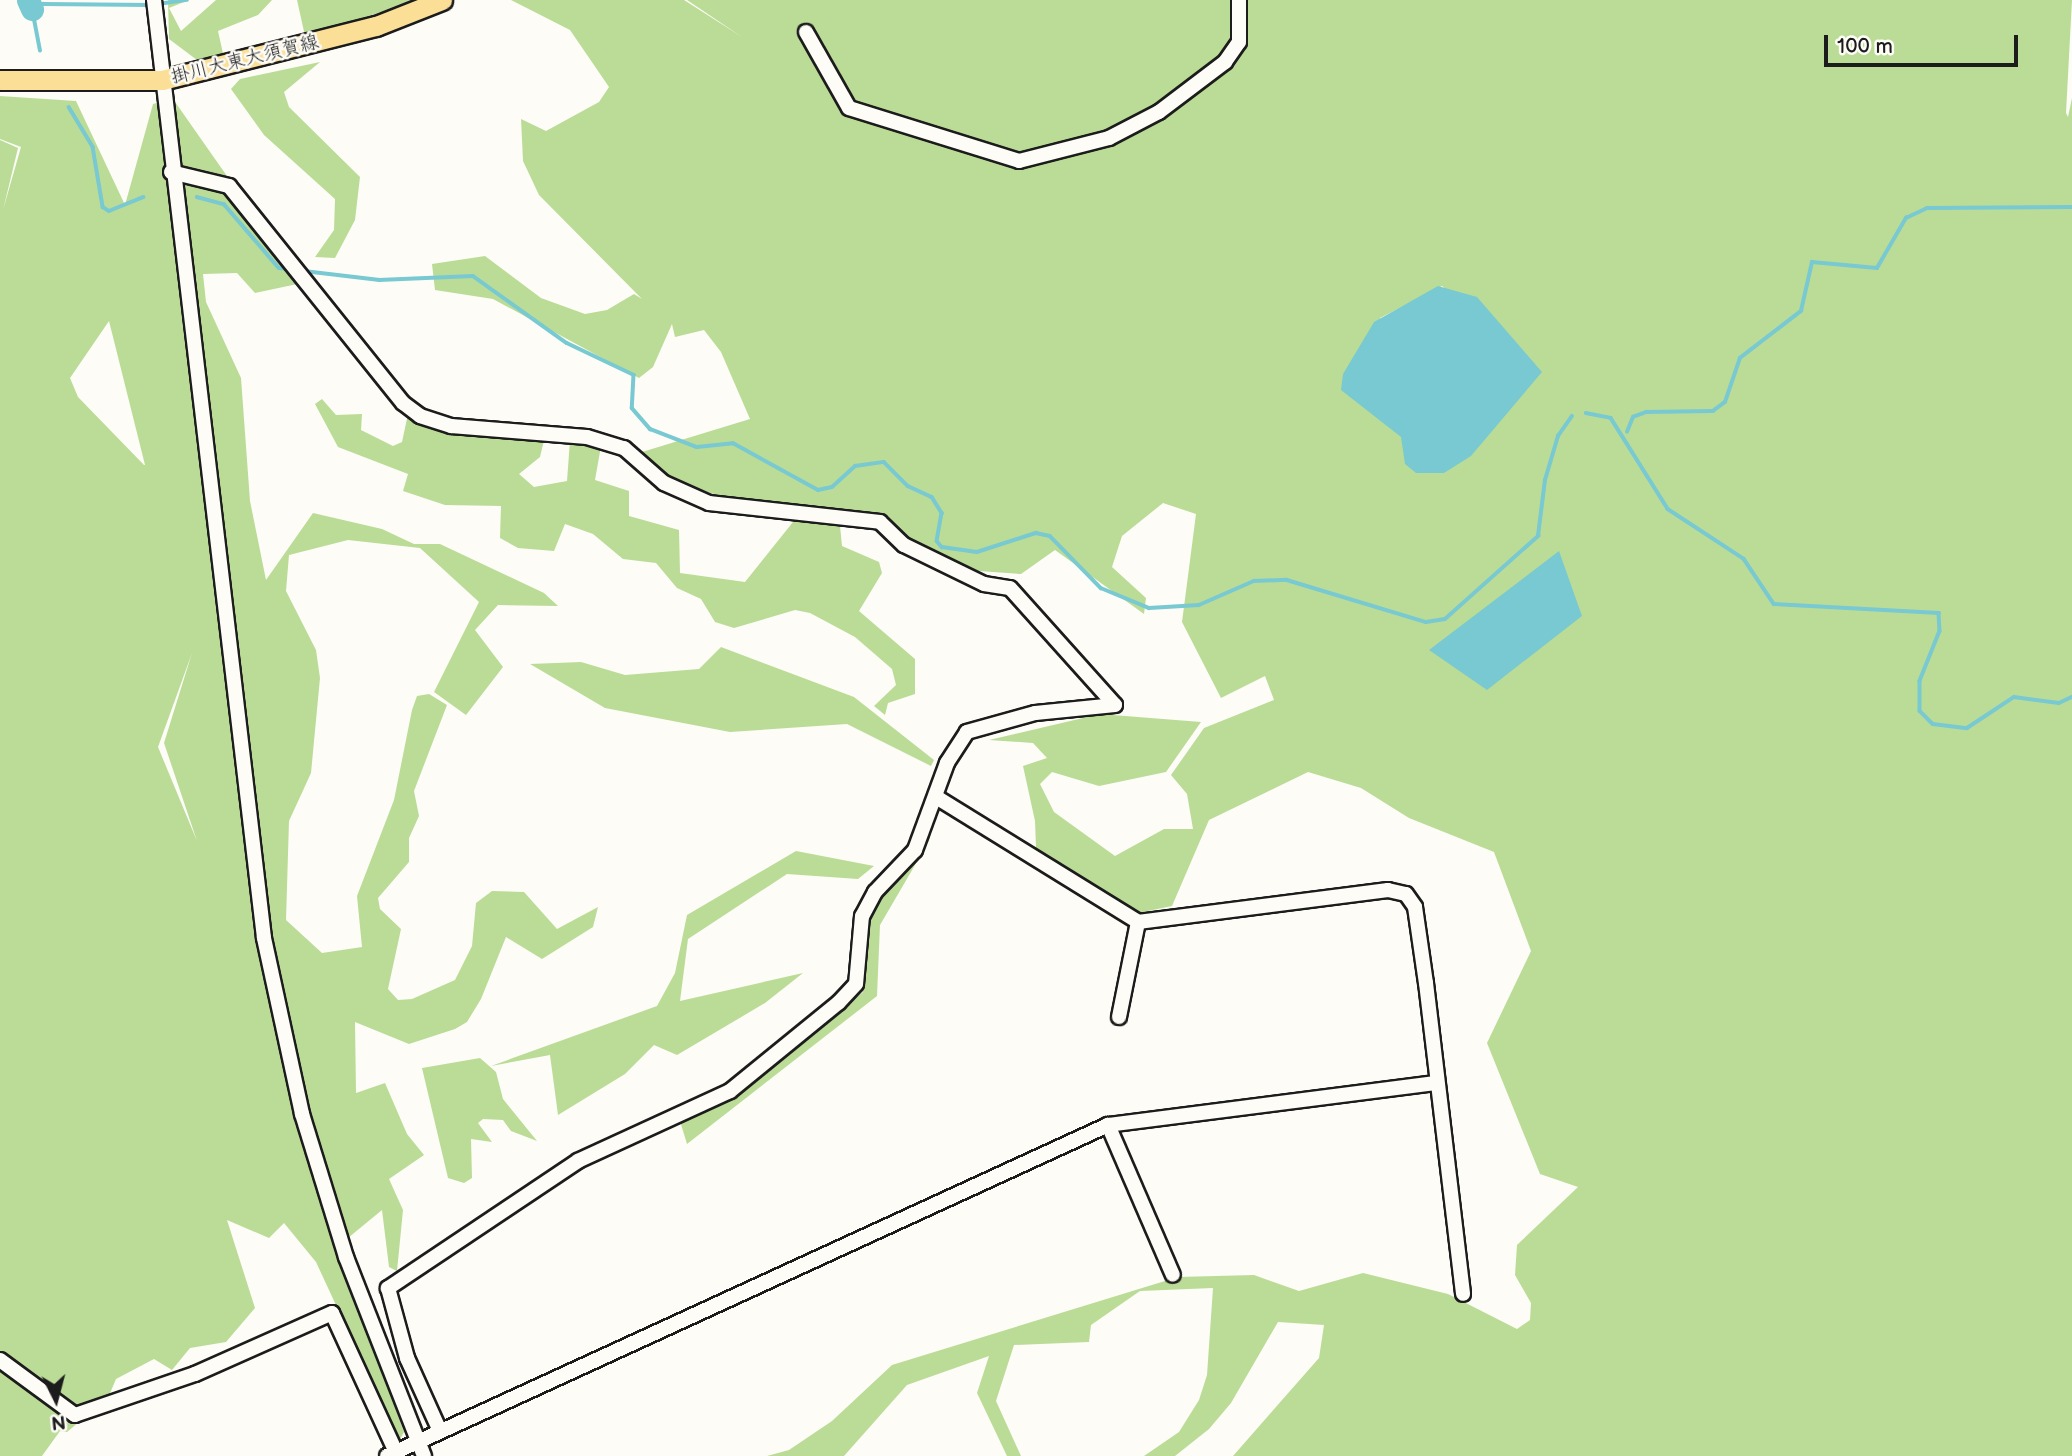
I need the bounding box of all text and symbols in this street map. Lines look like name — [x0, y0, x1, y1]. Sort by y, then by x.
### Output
scale bar — [1827, 21, 2021, 65]
street label: 掛川大東大須賀線 — [168, 31, 322, 89]
text: 100 m — [1837, 34, 1893, 59]
north arrow — [21, 1365, 91, 1435]
text: N — [50, 1409, 67, 1434]

